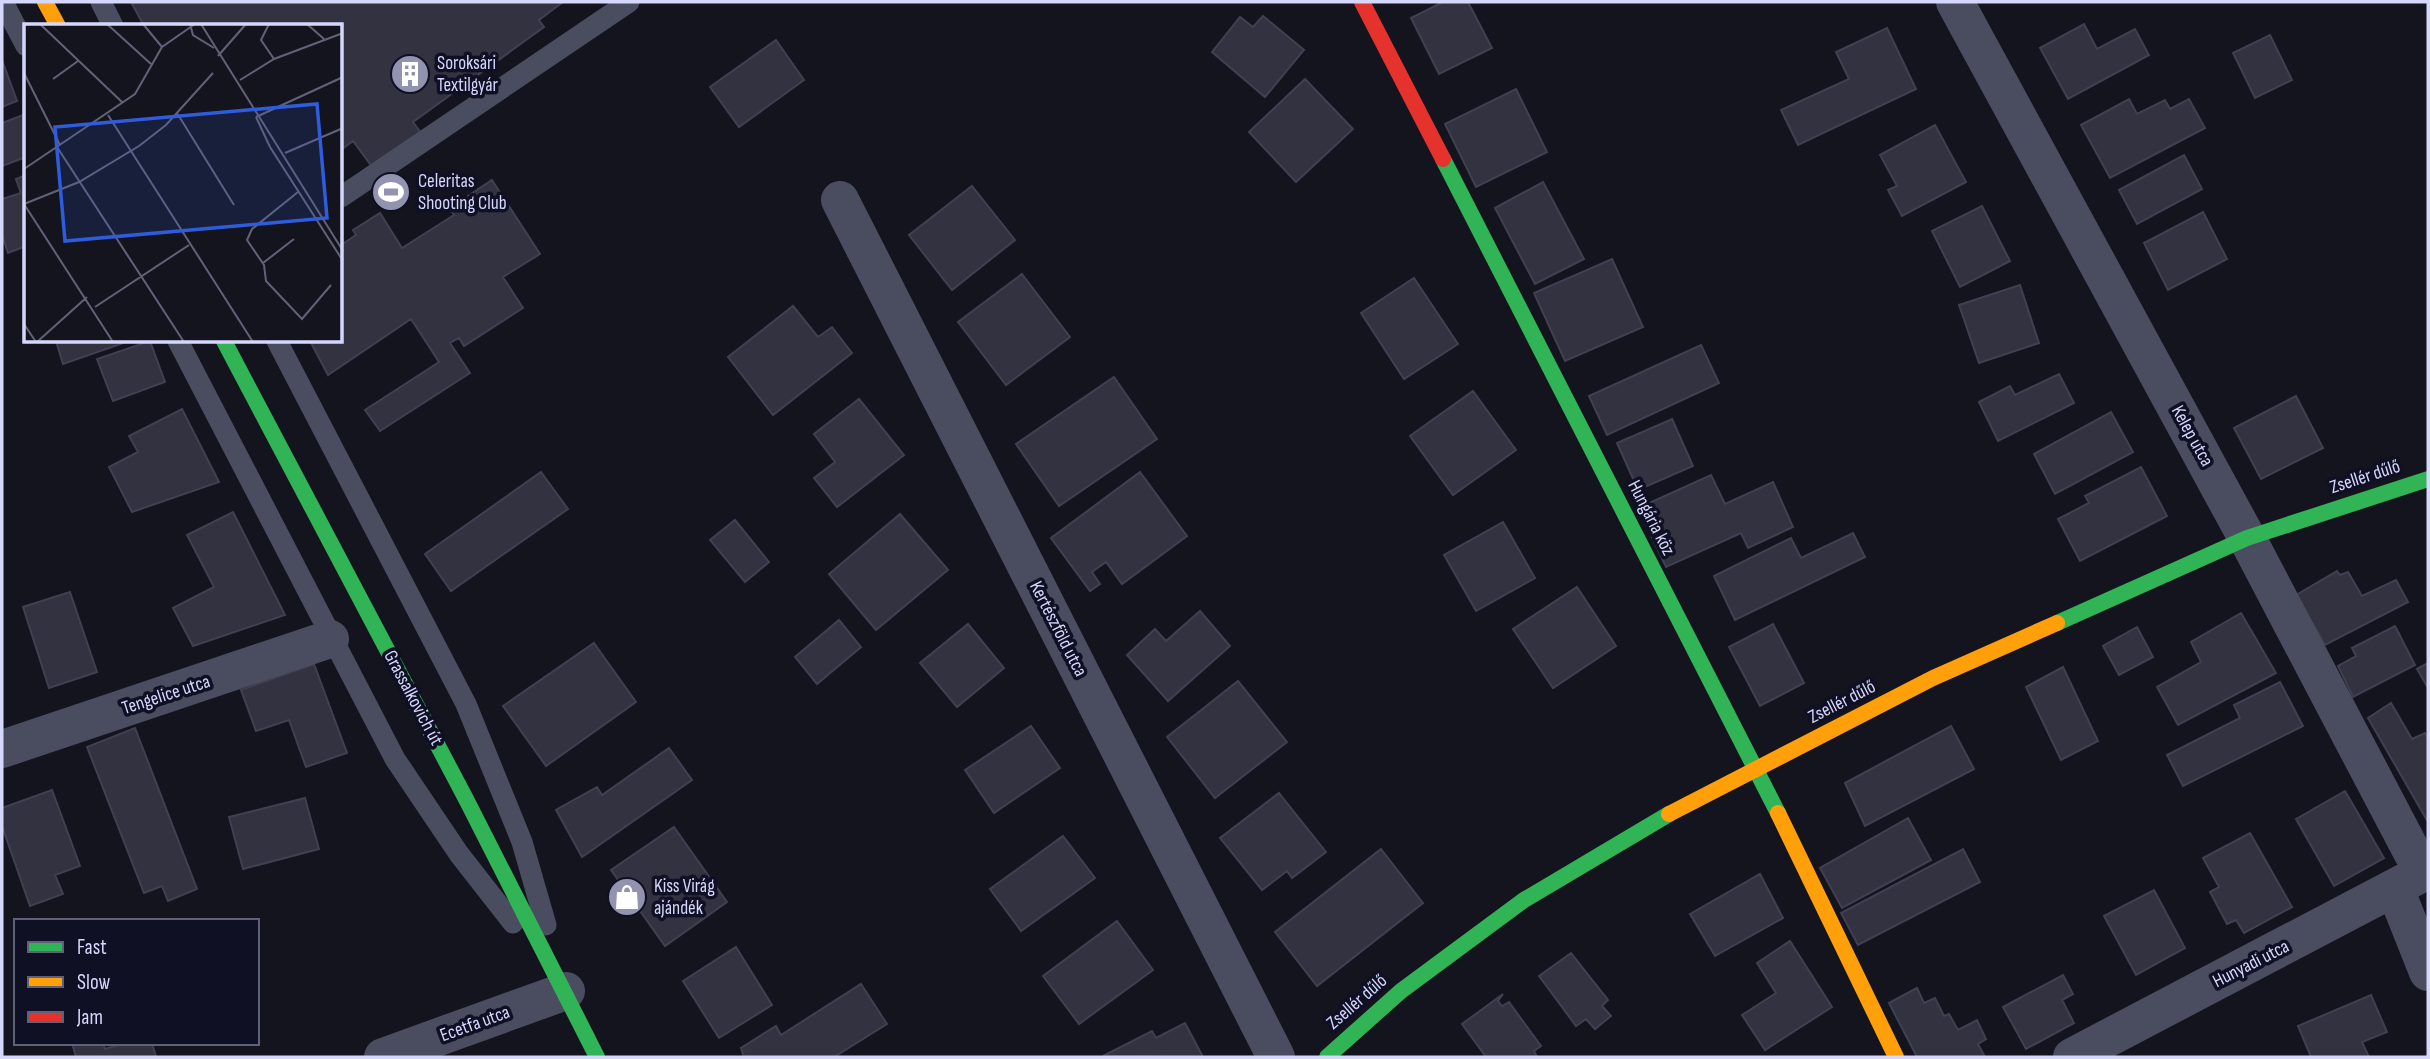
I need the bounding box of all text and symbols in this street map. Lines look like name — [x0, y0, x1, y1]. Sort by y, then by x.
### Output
inset map — [24, 24, 343, 343]
place label: Soroksári Textilgyár — [437, 52, 498, 97]
building icon: Soroksári Textilgyár — [389, 53, 431, 95]
place label: Celeritas Shooting Club — [418, 170, 507, 215]
sports icon: Celeritas Shooting Club — [370, 171, 412, 213]
street label: Kelep utca — [2166, 401, 2218, 471]
street label: Zsellér dűlő — [2327, 455, 2403, 499]
street label: Hungária köz — [1622, 477, 1680, 560]
street label: Kertészföld utca — [1024, 577, 1092, 681]
street label: Grassalkovich út — [378, 647, 448, 750]
street label: Tengelice utca — [119, 670, 213, 720]
street label: Zsellér dűlő — [1804, 675, 1880, 729]
place label: Kiss Virág ajándék — [654, 875, 715, 920]
shop icon: Kiss Virág ajándék — [606, 876, 648, 918]
legend — [14, 919, 259, 1045]
text: Fast — [77, 935, 107, 960]
street label: Hunyadi utca — [2209, 935, 2293, 993]
text: Slow — [77, 970, 111, 995]
street label: Zsellér dűlő — [1322, 970, 1392, 1034]
street label: Ecetfa utca — [437, 1001, 513, 1047]
text: Jam — [76, 1005, 103, 1030]

